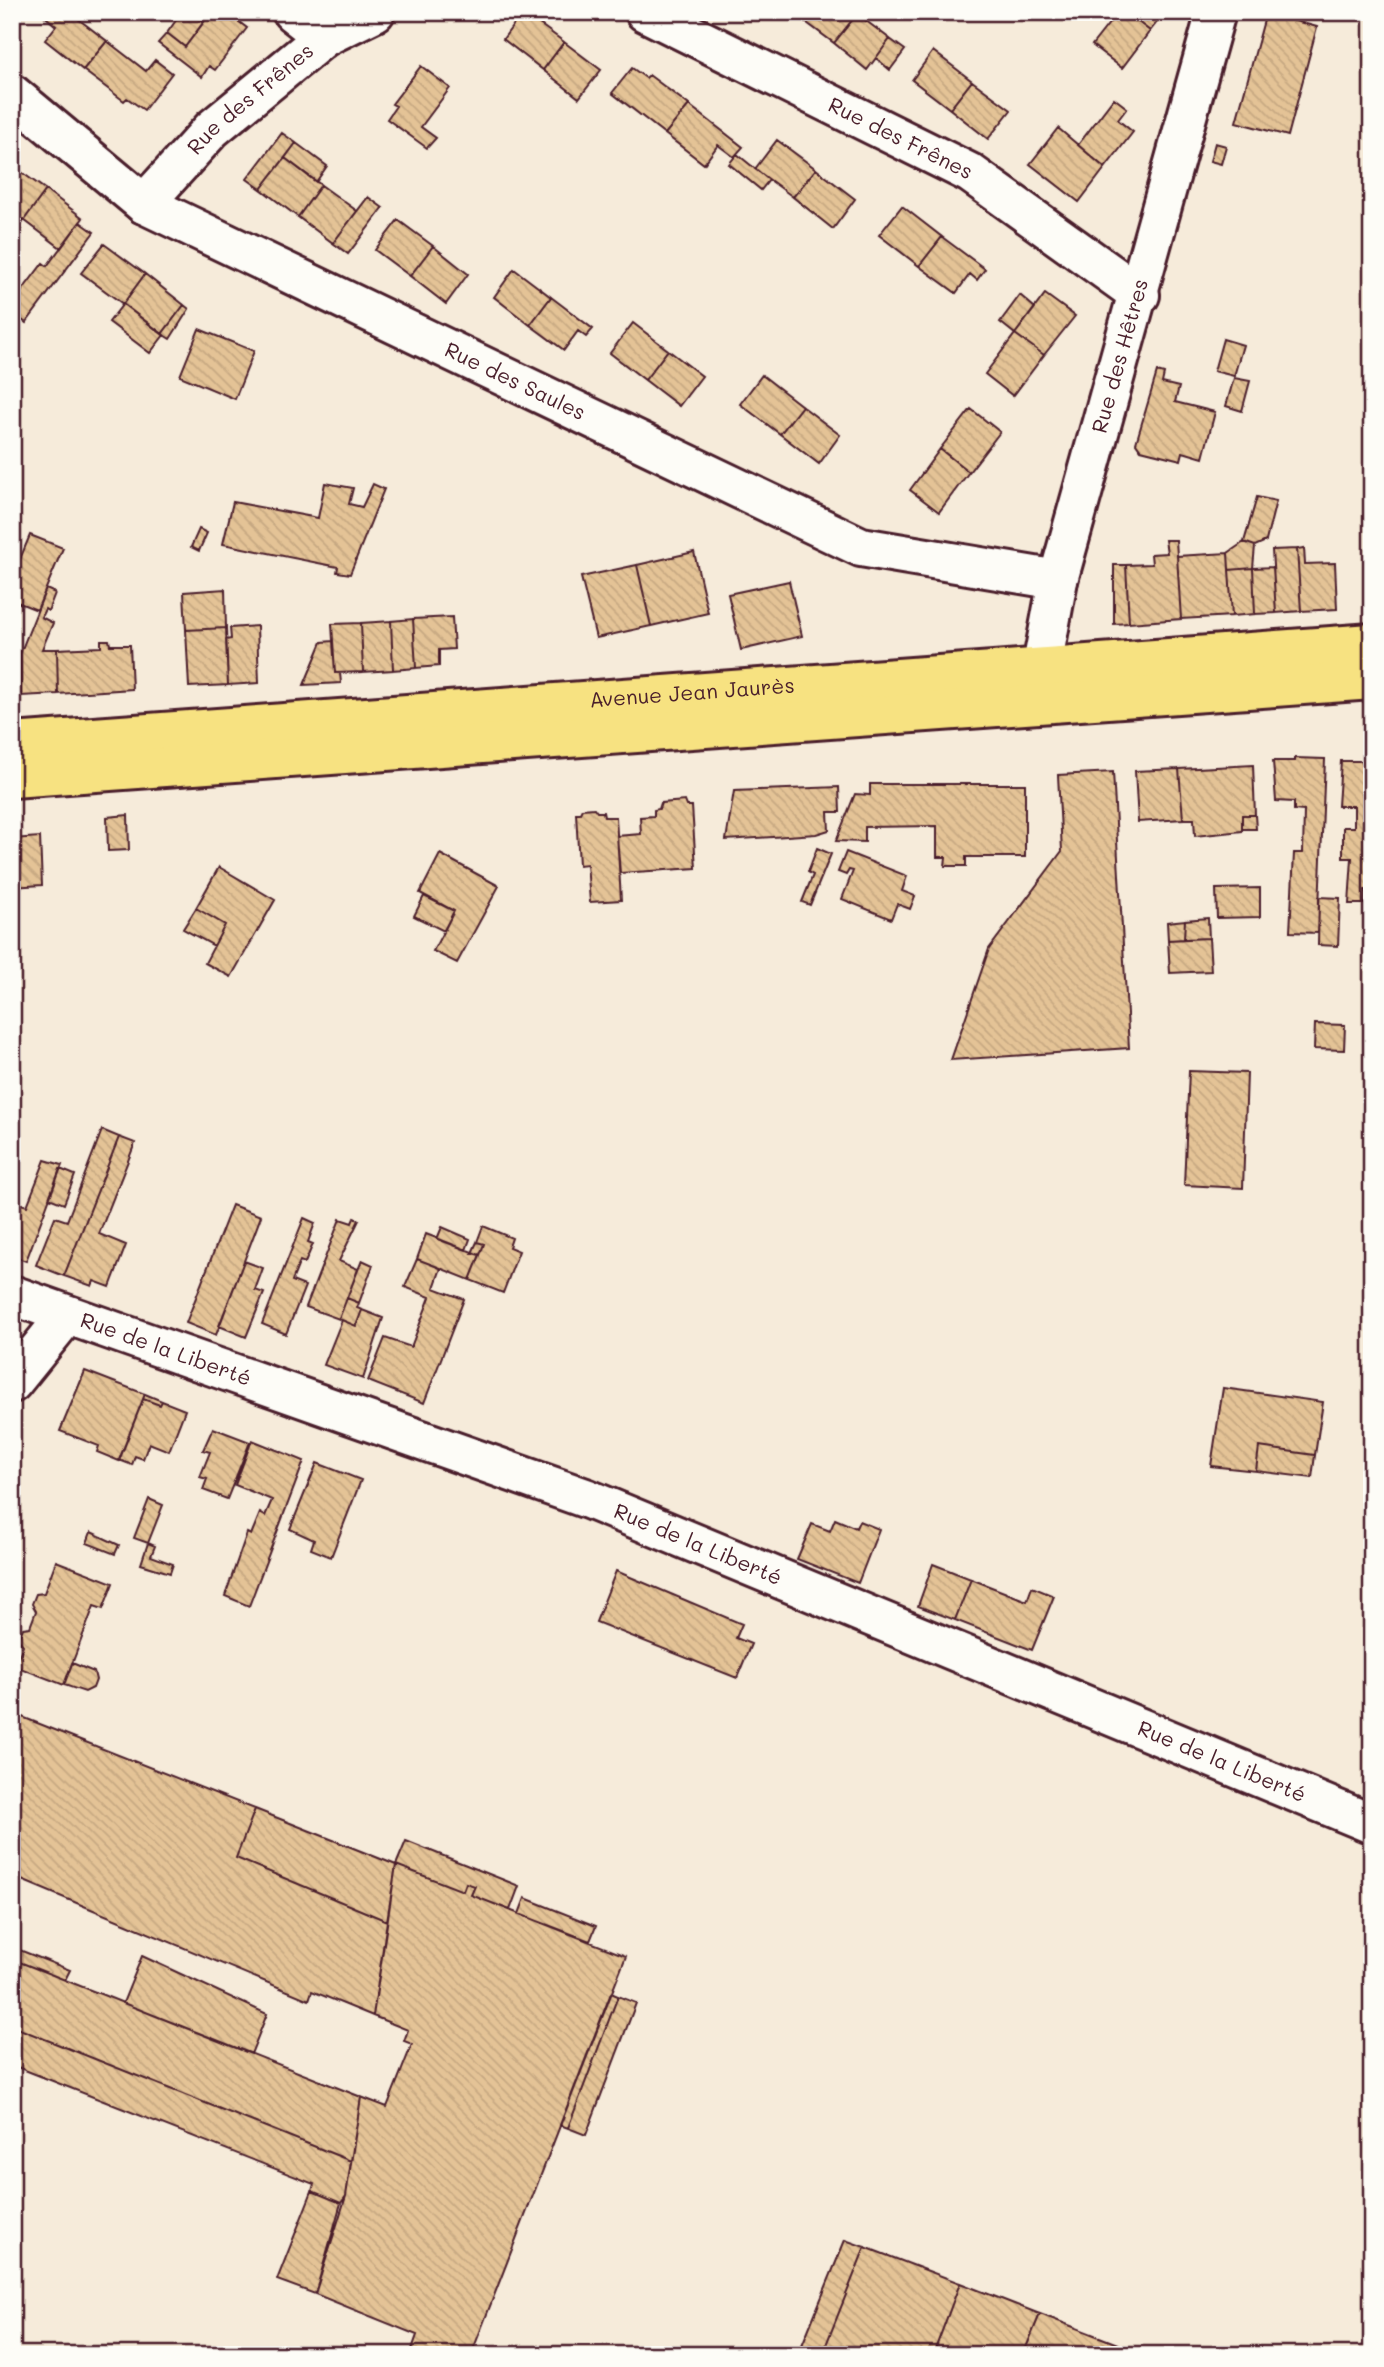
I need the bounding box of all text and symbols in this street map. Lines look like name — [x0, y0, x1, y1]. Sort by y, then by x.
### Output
street label: Rue des Frênes — [181, 36, 318, 160]
street label: Rue des Frênes — [824, 90, 978, 184]
street label: Rue des Hêtres — [1085, 275, 1153, 436]
street label: Rue des Saules — [441, 335, 590, 425]
street label: Avenue Jean Jaurès — [588, 670, 796, 712]
street label: Rue de la Liberté — [77, 1305, 255, 1391]
street label: Rue de la Liberté — [610, 1496, 787, 1590]
street label: Rue de la Liberté — [1134, 1713, 1310, 1807]

